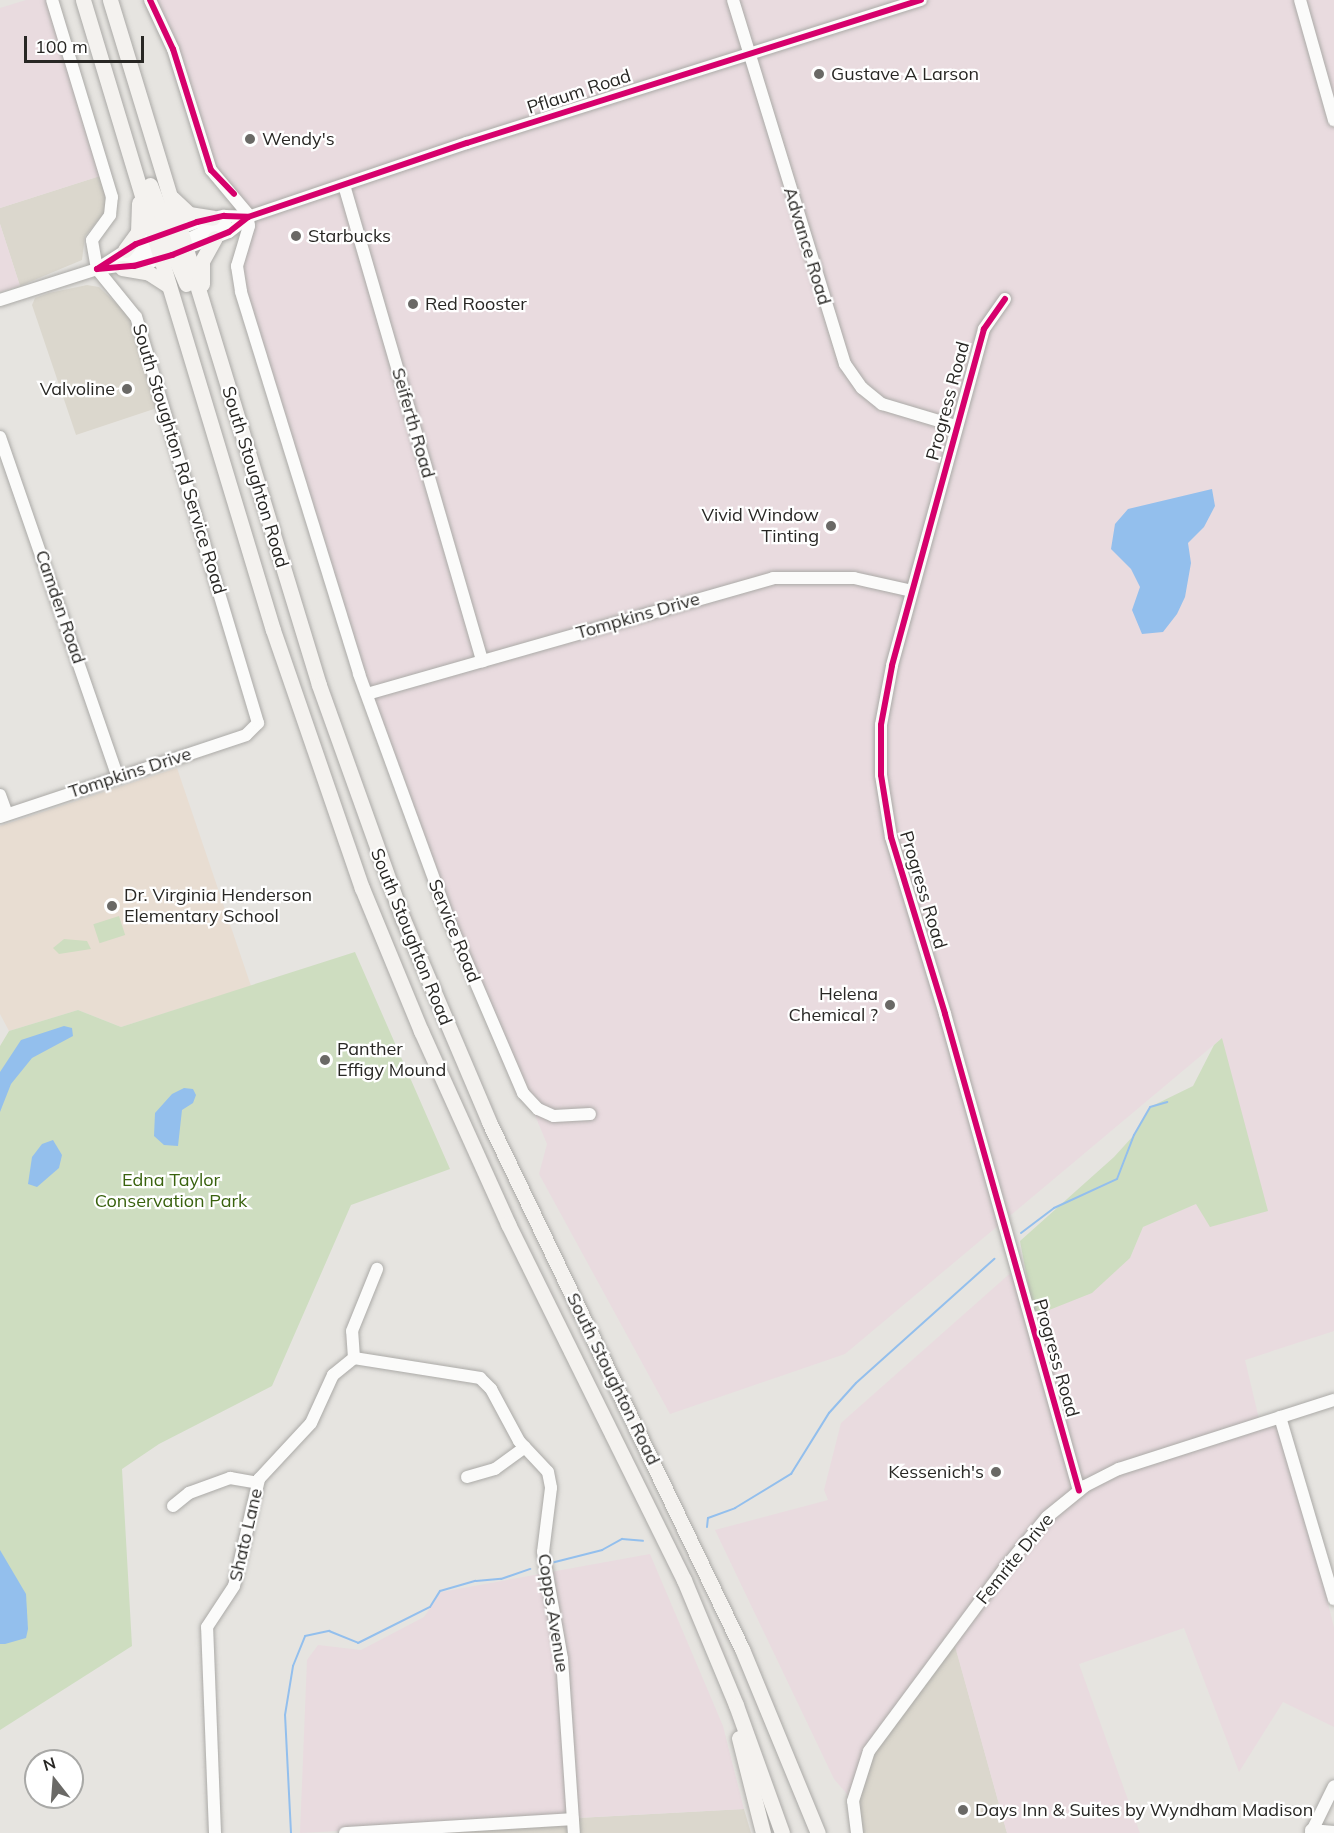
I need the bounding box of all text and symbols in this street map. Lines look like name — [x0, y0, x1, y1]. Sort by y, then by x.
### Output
scale bar — [27, 24, 147, 62]
text: 100 m — [35, 35, 88, 58]
place label: Gustave A Larson — [831, 63, 979, 85]
street label: Pflaum Road — [524, 65, 634, 119]
marker: Gustave A Larson — [812, 67, 826, 81]
place label: Wendy's — [262, 128, 335, 150]
marker: Wendy's — [243, 132, 257, 146]
street label: Advance Road — [779, 185, 835, 307]
place label: Starbucks — [308, 225, 391, 247]
marker: Starbucks — [289, 229, 303, 243]
place label: Red Rooster — [425, 293, 527, 315]
marker: Red Rooster — [406, 297, 420, 311]
street label: South Stoughton Rd Service Road — [128, 321, 230, 597]
street label: Progress Road — [922, 339, 974, 463]
street label: Seiferth Road — [387, 365, 439, 481]
place label: Valvoline — [40, 378, 115, 400]
marker: Valvoline — [120, 382, 134, 396]
street label: South Stoughton Road — [217, 384, 293, 570]
place label: Vivid Window Tinting — [701, 505, 819, 548]
marker: Vivid Window Tinting — [824, 519, 838, 533]
street label: Camden Road — [30, 547, 90, 667]
street label: Tompkins Drive — [574, 588, 702, 644]
street label: Tompkins Drive — [66, 743, 194, 803]
street label: Progress Road — [895, 829, 951, 951]
street label: South Stoughton Road — [366, 845, 456, 1029]
street label: Service Road — [424, 876, 484, 986]
place label: Dr. Virginia Henderson Elementary School — [124, 885, 312, 928]
marker: Dr. Virginia Henderson Elementary School — [105, 899, 119, 913]
place label: Helena Chemical ? — [789, 984, 878, 1026]
marker: Helena Chemical ? — [883, 998, 897, 1012]
place label: Panther Effigy Mound — [337, 1039, 446, 1082]
marker: Panther Effigy Mound — [318, 1053, 332, 1067]
park label: Edna Taylor Conservation Park — [95, 1170, 247, 1212]
street label: South Stoughton Road — [562, 1289, 664, 1469]
street label: Progress Road — [1029, 1296, 1083, 1420]
place label: Kessenich's — [888, 1461, 984, 1483]
marker: Kessenich's — [989, 1465, 1003, 1479]
street label: Shato Lane — [225, 1486, 267, 1584]
street label: Femrite Drive — [972, 1509, 1058, 1609]
street label: Copps Avenue — [533, 1552, 573, 1674]
north arrow — [24, 1749, 84, 1809]
text: N — [41, 1752, 58, 1775]
place label: Days Inn & Suites by Wyndham Madison — [975, 1799, 1313, 1821]
marker: Days Inn & Suites by Wyndham Madison — [956, 1803, 970, 1817]

